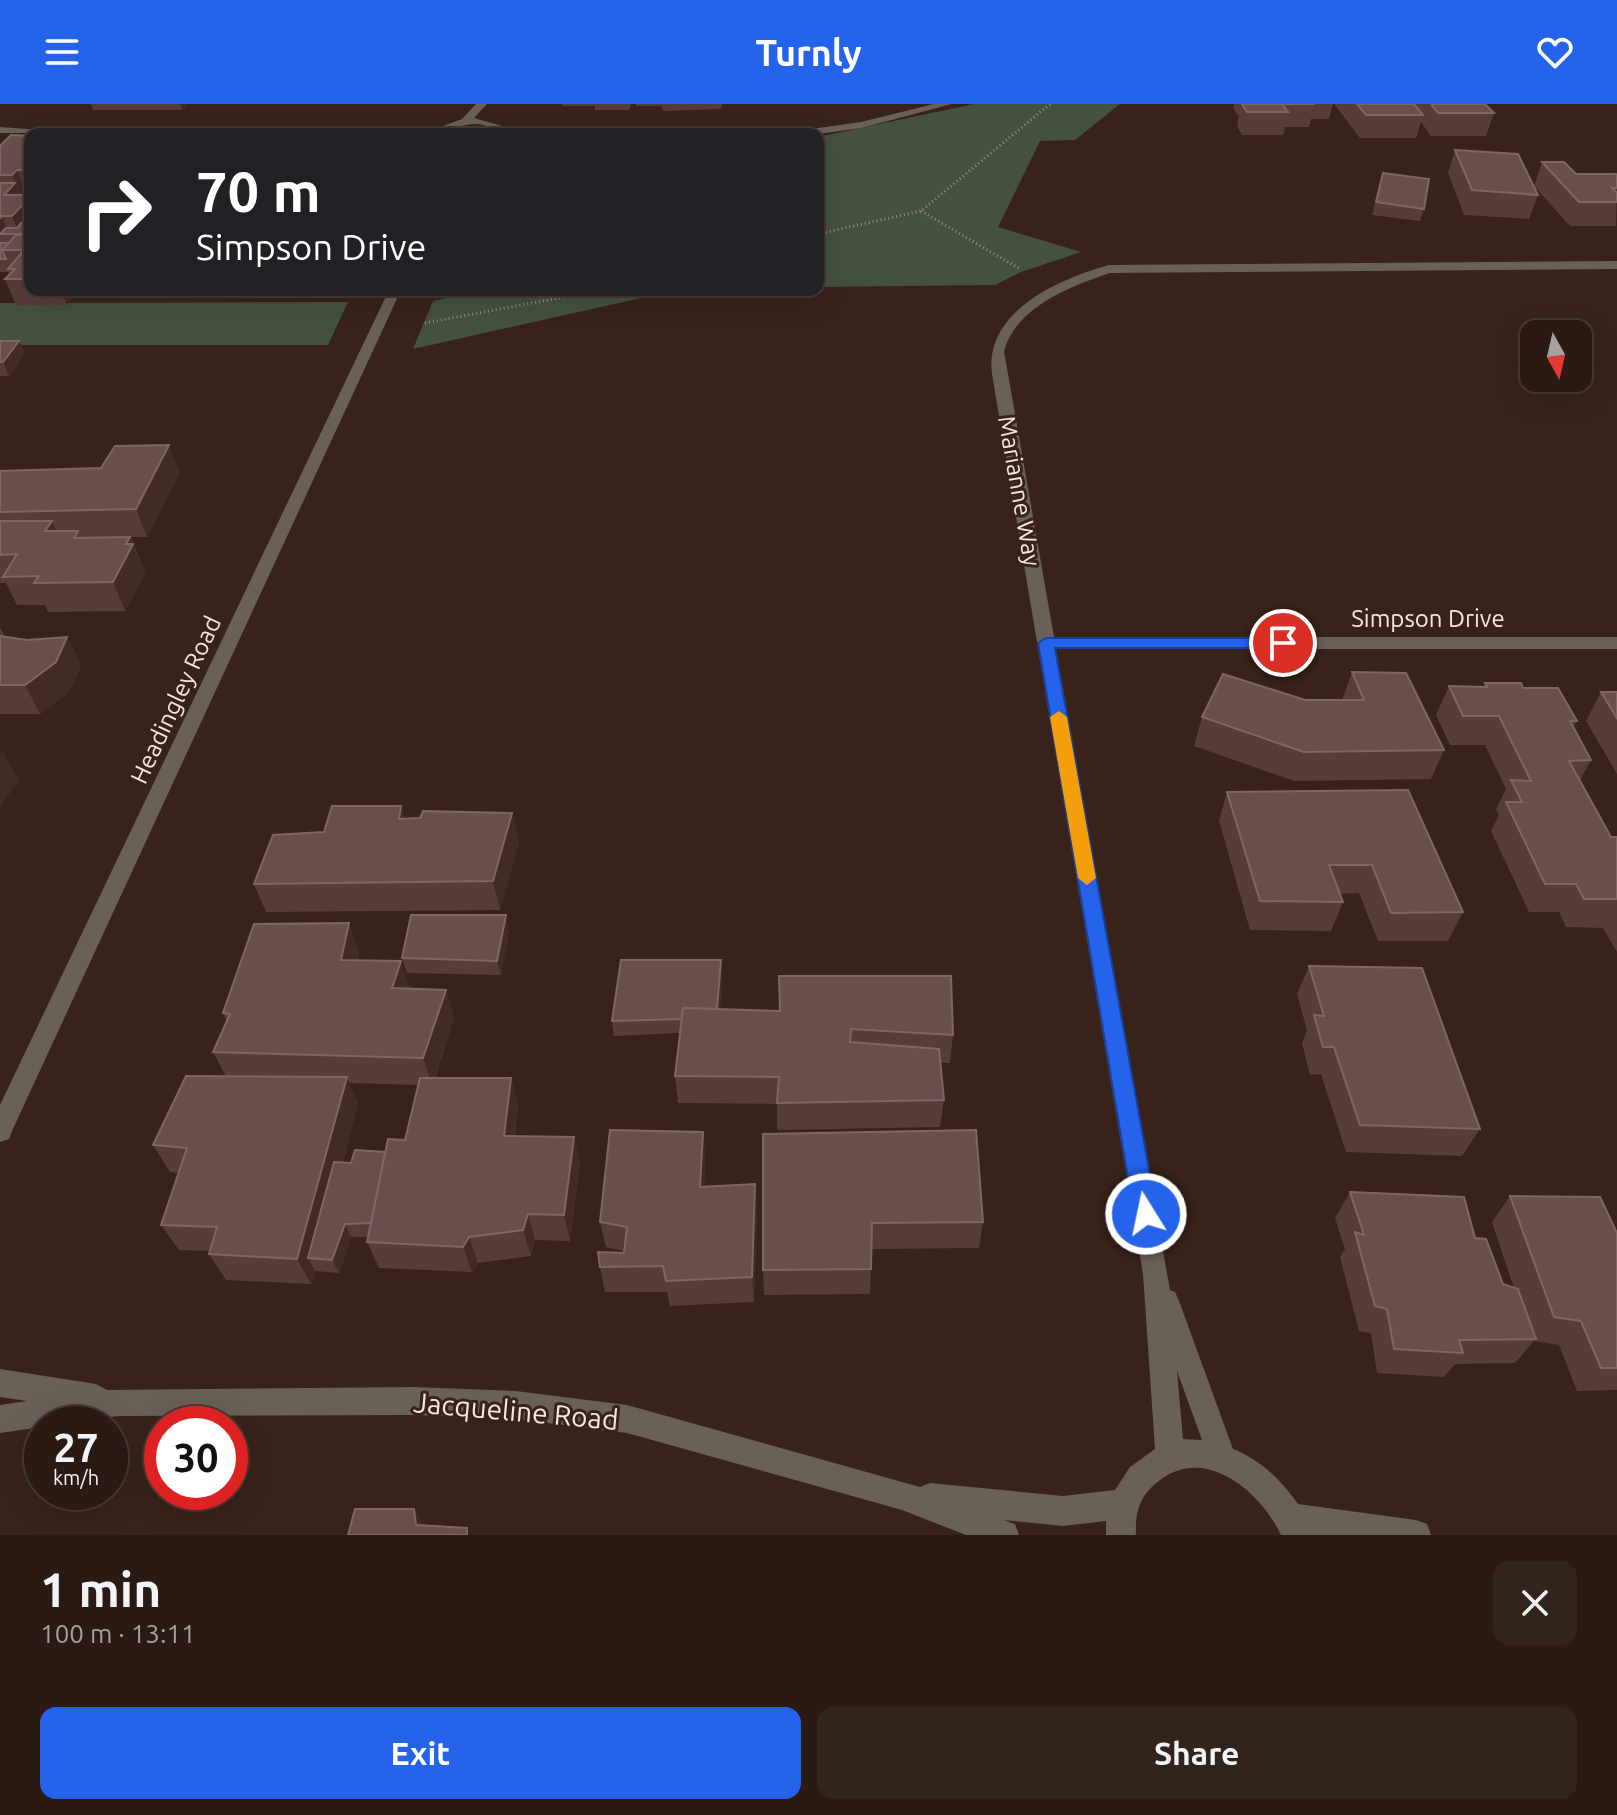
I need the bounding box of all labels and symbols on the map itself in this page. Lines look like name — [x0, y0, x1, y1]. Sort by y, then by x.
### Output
north arrow — [1520, 320, 1592, 392]
street label: Marianne Way — [993, 414, 1046, 569]
street label: Simpson Drive — [1351, 605, 1505, 632]
pin — [1249, 609, 1317, 677]
street label: Headingley Road — [125, 612, 226, 788]
position arrow — [1104, 1172, 1188, 1256]
street label: Jacqueline Road — [412, 1386, 620, 1435]
speed limit sign: 30 — [144, 1406, 248, 1510]

